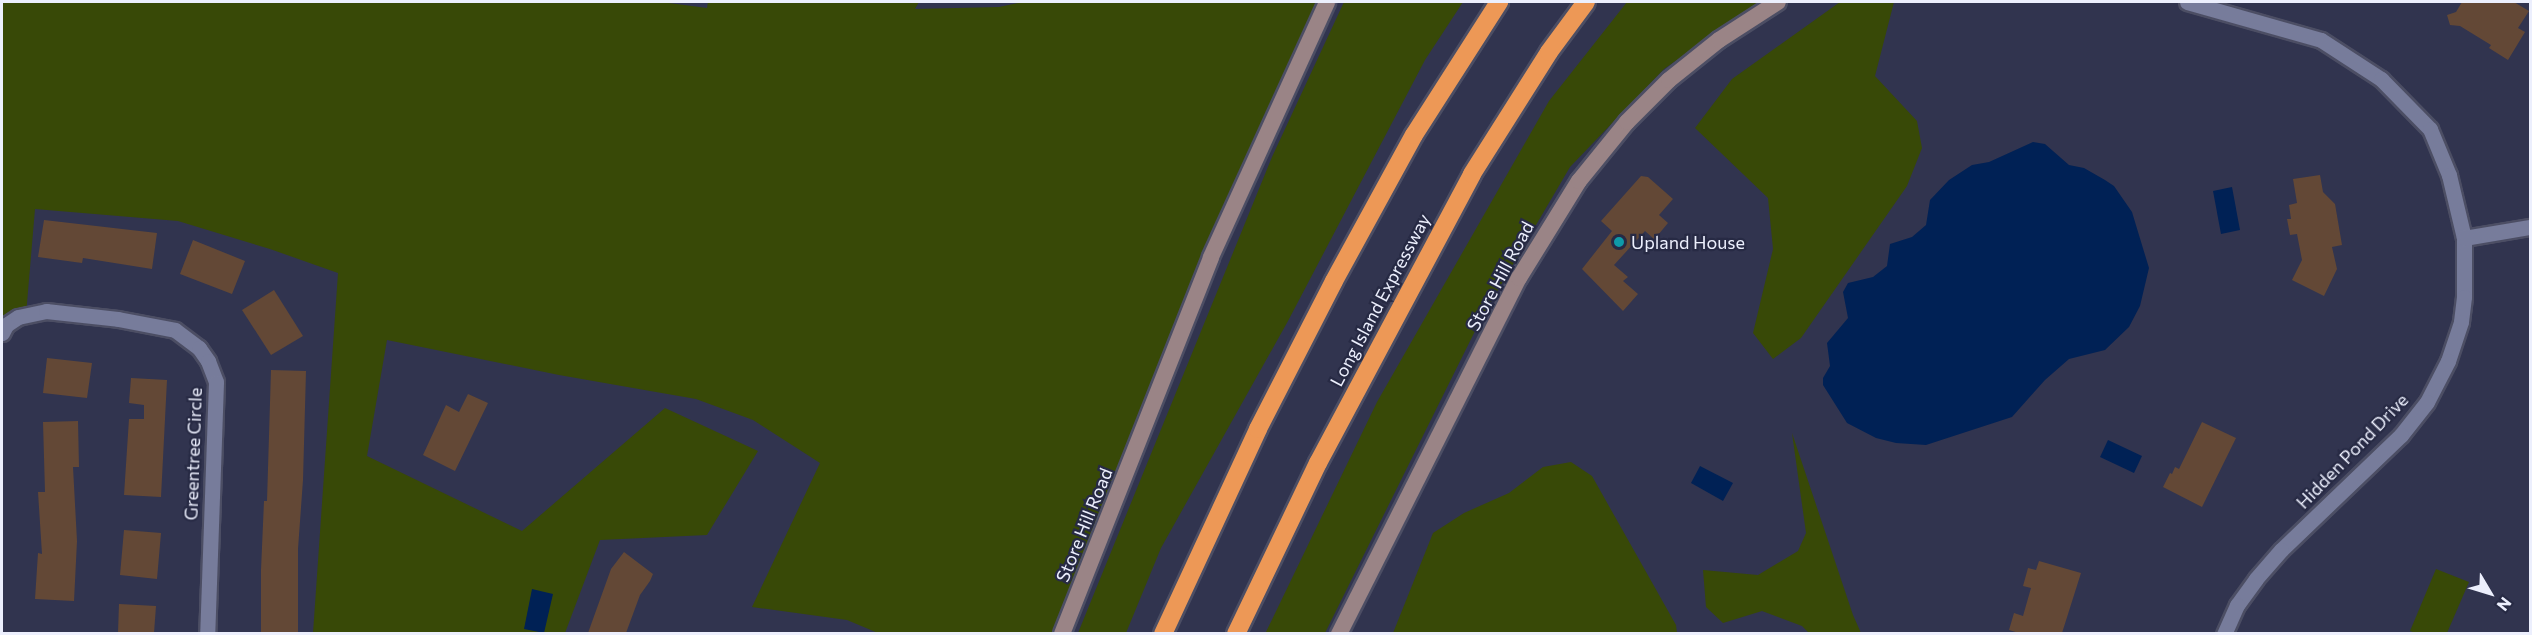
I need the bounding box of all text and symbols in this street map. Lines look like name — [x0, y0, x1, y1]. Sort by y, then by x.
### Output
street label: Long Island Expressway — [1325, 210, 1435, 390]
street label: Store Hill Road — [1462, 218, 1538, 334]
place label: Upland House — [1631, 231, 1745, 253]
marker: Upland House — [1612, 235, 1626, 249]
street label: Greentree Circle — [180, 387, 206, 521]
street label: Hidden Pond Drive — [2292, 389, 2412, 513]
street label: Store Hill Road — [1051, 465, 1117, 585]
north arrow — [2460, 563, 2520, 623]
text: N — [2493, 594, 2516, 615]

